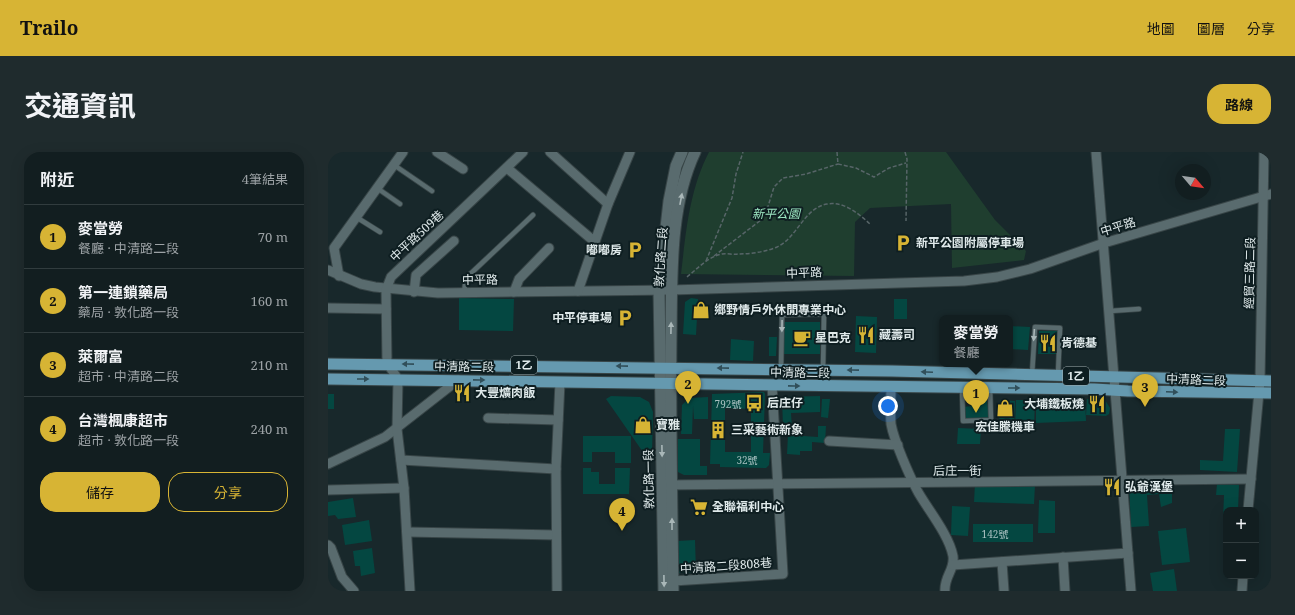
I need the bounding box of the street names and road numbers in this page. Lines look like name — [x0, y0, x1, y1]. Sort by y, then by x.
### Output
street label: 中平路509巷 — [386, 206, 447, 265]
street label: 中平路 — [1098, 213, 1138, 240]
street label: 敦化路二段 — [650, 226, 671, 287]
street label: 經貿三路二段 — [1240, 237, 1259, 309]
street label: 中平路 — [786, 263, 822, 282]
street label: 中平路 — [462, 271, 498, 288]
road number: 1乙 — [511, 356, 537, 374]
street label: 中清路二段 — [434, 357, 494, 376]
street label: 中清路二段 — [770, 363, 830, 382]
road number: 1乙 — [1063, 367, 1089, 385]
street label: 中清路二段 — [1166, 370, 1226, 389]
street label: 敦化路一段 — [639, 449, 658, 509]
street label: 后庄一街 — [933, 462, 981, 479]
street label: 中清路二段808巷 — [679, 554, 773, 577]

